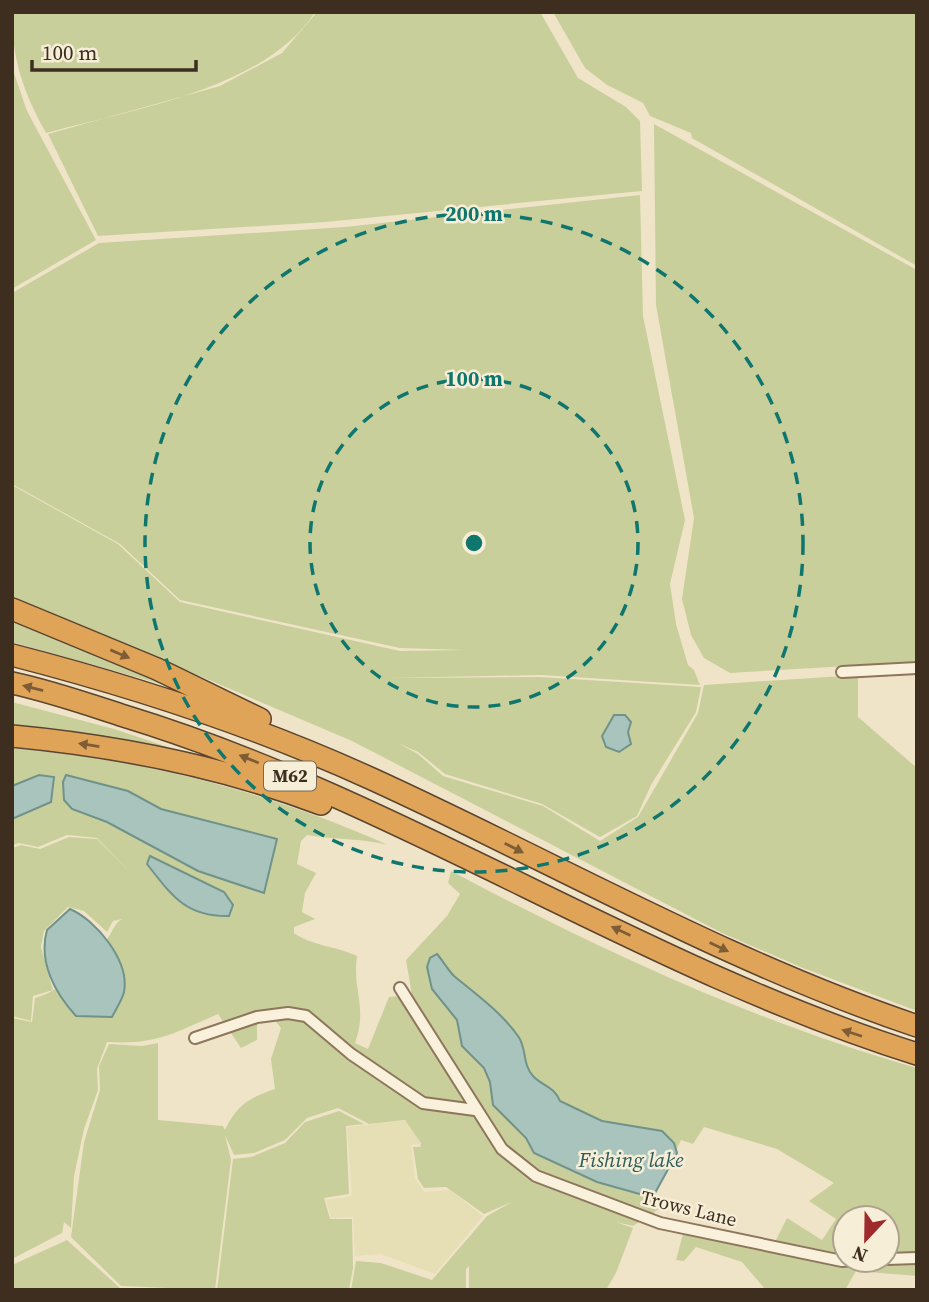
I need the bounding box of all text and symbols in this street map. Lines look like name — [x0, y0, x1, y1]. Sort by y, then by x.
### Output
scale bar — [32, 28, 196, 72]
text: 100 m — [42, 38, 97, 67]
text: 200 m — [445, 199, 503, 228]
text: 100 m — [445, 364, 503, 393]
centre of rings — [462, 531, 486, 555]
one-way arrow — [110, 649, 131, 660]
one-way arrow — [22, 682, 44, 693]
one-way arrow — [78, 739, 100, 750]
one-way arrow — [239, 754, 260, 765]
road number: M62 — [264, 762, 316, 790]
one-way arrow — [504, 842, 524, 853]
one-way arrow — [611, 925, 632, 936]
one-way arrow — [709, 941, 729, 953]
one-way arrow — [841, 1027, 862, 1038]
water label: Fishing lake — [577, 1145, 684, 1174]
street label: Trows Lane — [638, 1183, 740, 1233]
north arrow — [831, 1204, 901, 1274]
text: N — [848, 1240, 871, 1269]

